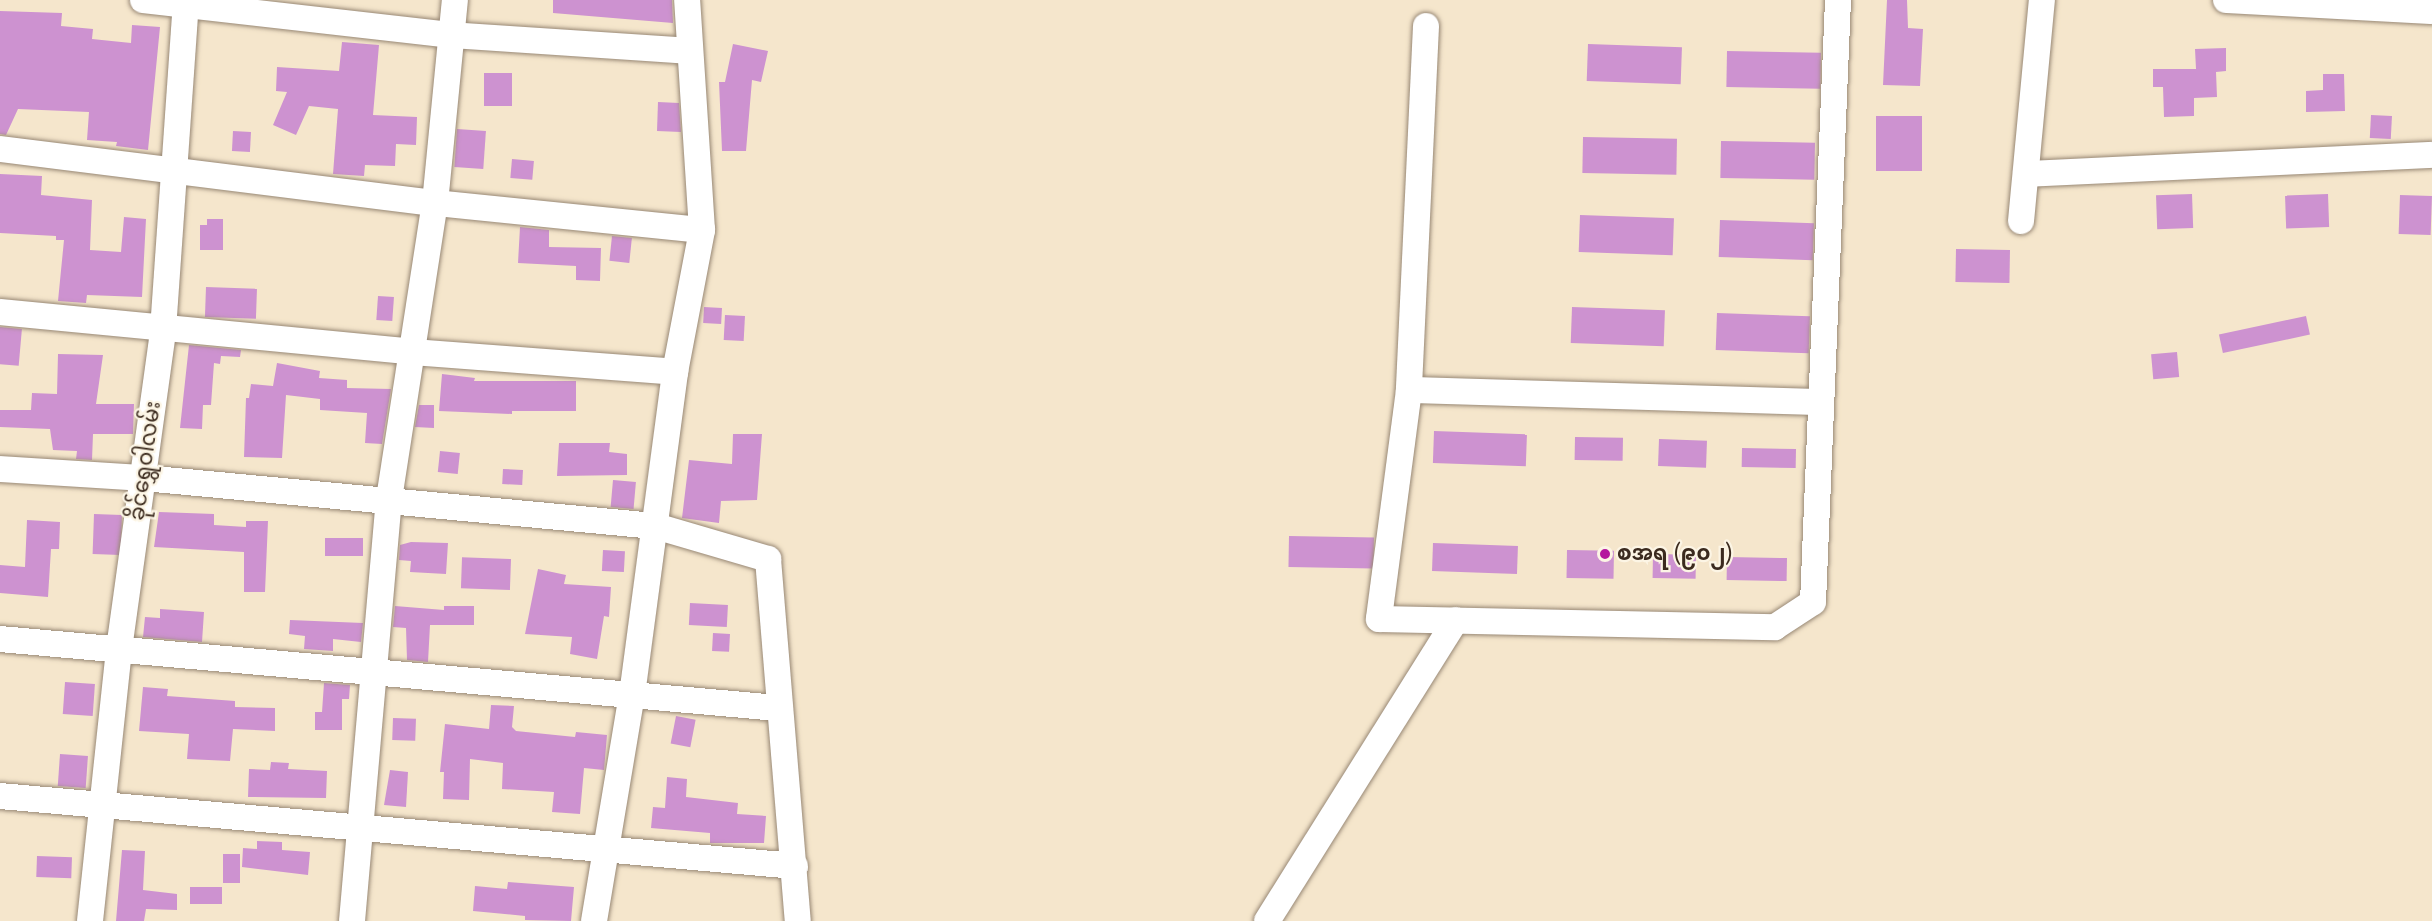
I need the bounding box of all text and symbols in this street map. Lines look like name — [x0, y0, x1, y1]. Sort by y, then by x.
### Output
street label: ခိုင်ရွှေဝါလမ်း — [125, 400, 167, 522]
place label: စအရ (၉၀၂) — [1617, 541, 1733, 567]
marker: စအရ (၉၀၂) — [1598, 547, 1612, 561]

